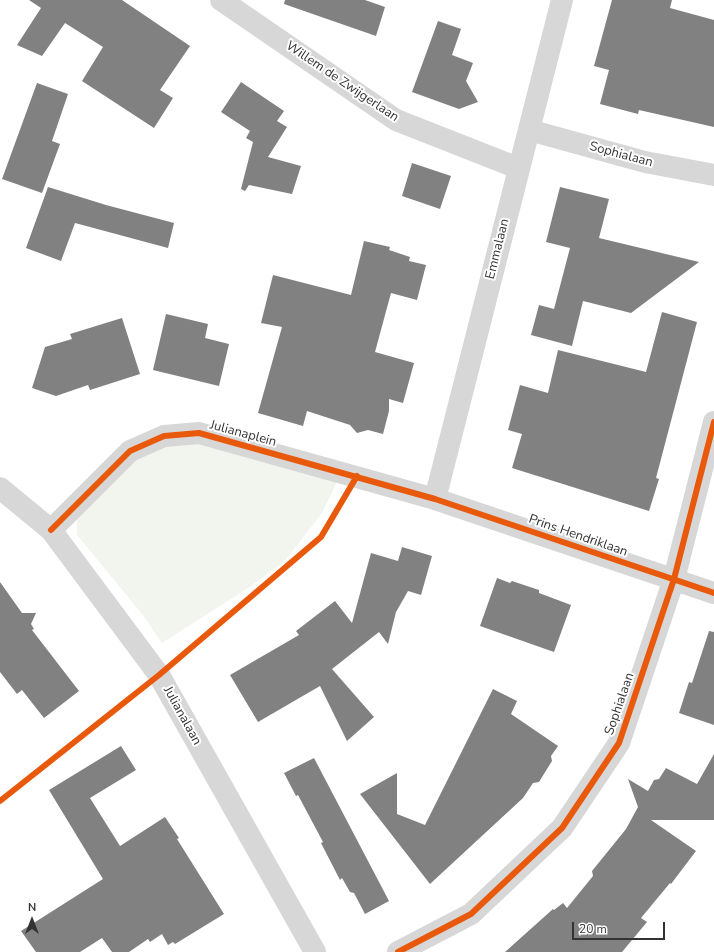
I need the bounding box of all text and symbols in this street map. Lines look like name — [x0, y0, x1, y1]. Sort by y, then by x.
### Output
street label: Willem de Zwijgerlaan — [283, 38, 401, 126]
street label: Sophialaan — [588, 139, 654, 171]
street label: Emmalaan — [483, 217, 513, 281]
street label: Julianaplein — [208, 418, 278, 450]
street label: Prins Hendriklaan — [526, 512, 630, 560]
street label: Sophialaan — [602, 671, 638, 737]
street label: Julianalaan — [160, 684, 204, 748]
north arrow — [12, 900, 52, 940]
text: N — [28, 900, 36, 915]
scale bar — [574, 914, 667, 940]
text: 20 m — [579, 921, 607, 937]

